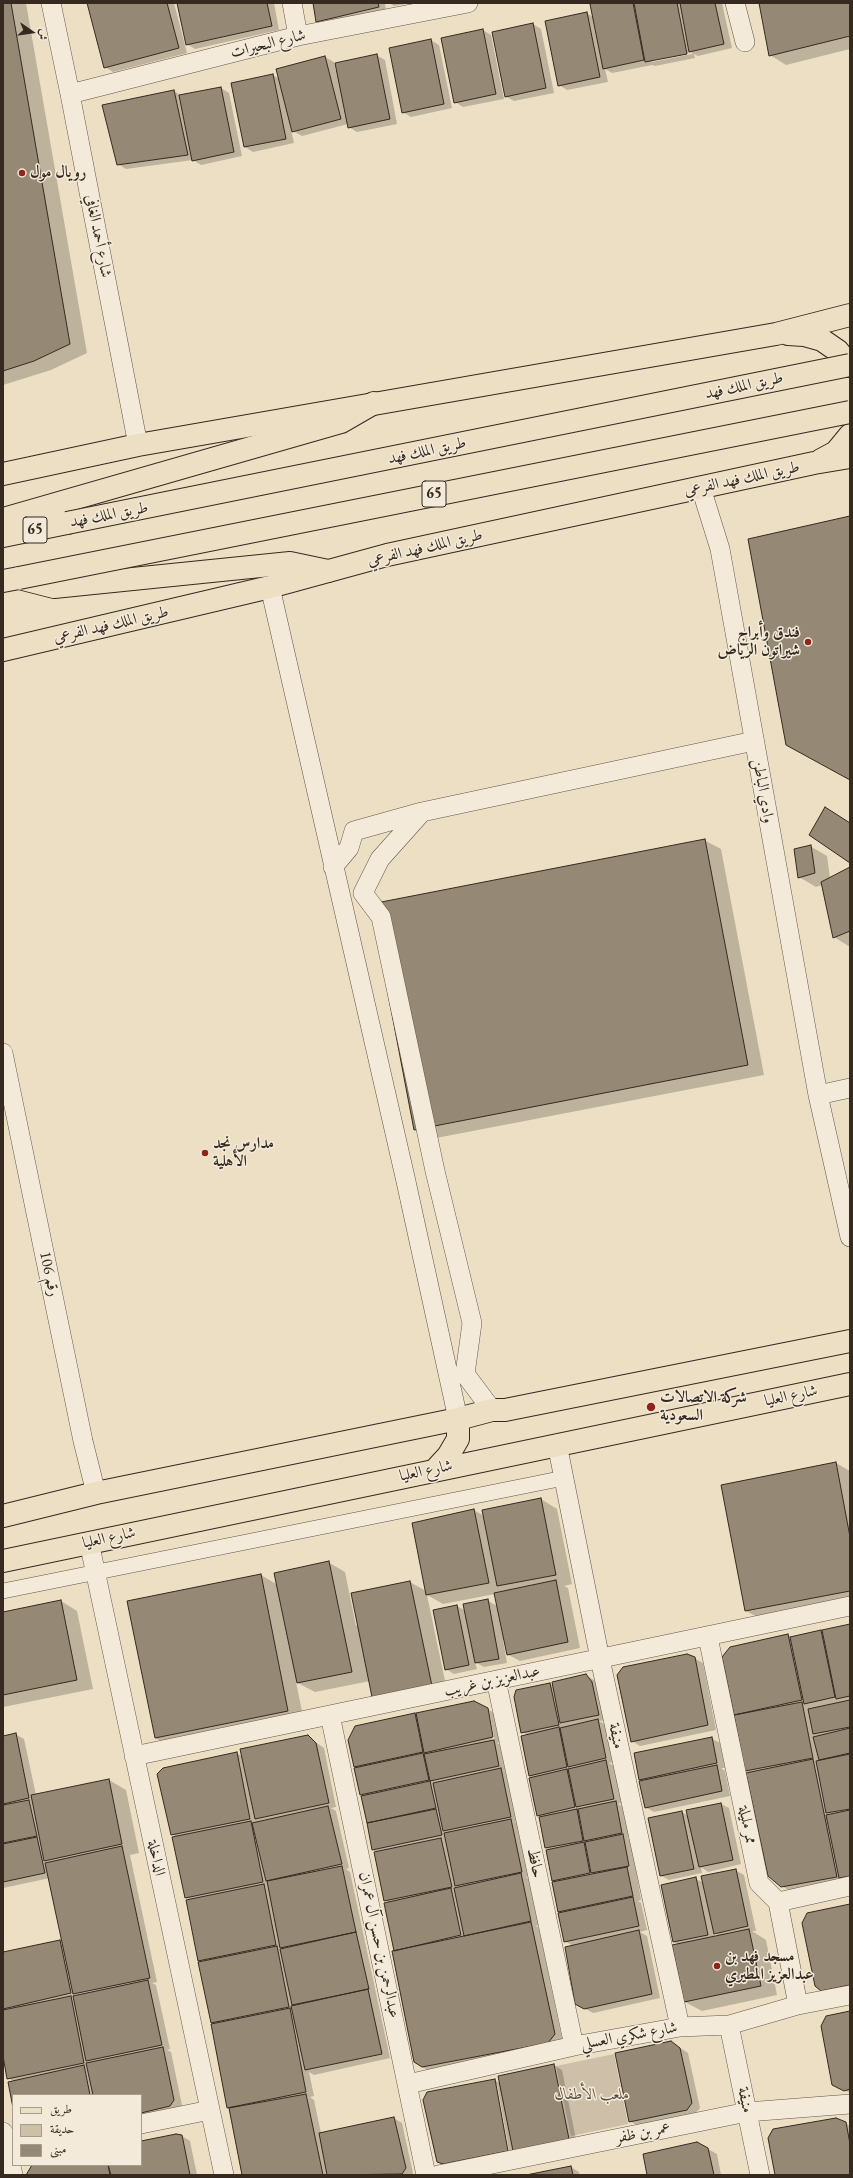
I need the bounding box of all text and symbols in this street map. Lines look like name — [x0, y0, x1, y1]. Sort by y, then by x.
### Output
north arrow — [12, 12, 52, 52]
street label: شارع البحيرات — [228, 25, 308, 63]
text: ش — [36, 28, 52, 42]
place label: رويال مول — [30, 163, 86, 183]
marker: رويال مول — [17, 168, 27, 178]
street label: شارع أحمد الغافي — [81, 193, 115, 279]
street label: طريق الملك فهد — [703, 368, 785, 404]
street label: طريق الملك فهد — [386, 433, 468, 469]
street label: طريق الملك فهد الفرعي — [682, 457, 802, 501]
road number: 65 — [422, 481, 446, 507]
street label: طريق الملك فهد — [68, 498, 150, 532]
road number: 65 — [23, 517, 47, 543]
street label: طريق الملك فهد الفرعي — [366, 525, 484, 571]
street label: طريق الملك فهد الفرعي — [52, 602, 170, 648]
place label: فندق وأبراج شيراتون الرياض — [718, 623, 800, 661]
marker: فندق وأبراج شيراتون الرياض — [803, 637, 813, 647]
street label: وادي الباطن — [748, 757, 778, 825]
place label: مدارس نجد الأهلية — [213, 1134, 274, 1172]
marker: مدارس نجد الأهلية — [200, 1148, 210, 1158]
street label: رقم 106 — [35, 1250, 63, 1298]
street label: شارع العليا — [763, 1381, 819, 1411]
place label: شركة الاتصالات السعودية — [660, 1388, 747, 1426]
marker: شركة الاتصالات السعودية — [645, 1401, 657, 1413]
street label: شارع العليا — [398, 1456, 454, 1486]
street label: شارع العليا — [81, 1523, 137, 1553]
street label: عبدالعزيز بن غريب — [442, 1661, 542, 1701]
street label: منيفة — [604, 1721, 628, 1751]
street label: ممر مليلة — [734, 1804, 760, 1846]
street label: الداخلة — [143, 1838, 169, 1878]
street label: حافظ — [522, 1846, 548, 1880]
street label: عبدالرحمن بن حسن آل عمران — [354, 1870, 404, 2020]
place label: مسجد فهد بن عبدالعزيز المطيري — [725, 1947, 814, 1985]
marker: مسجد فهد بن عبدالعزيز المطيري — [712, 1961, 722, 1971]
street label: شارع شكري العسلي — [579, 2018, 679, 2054]
park label: ملعب الأطفال — [555, 2085, 629, 2105]
street label: منيفة — [733, 2085, 757, 2115]
legend — [12, 2094, 142, 2166]
text: طريق — [50, 2101, 72, 2117]
street label: عمر بن ظفر — [614, 2118, 672, 2148]
text: حديقة — [50, 2121, 74, 2137]
text: مبنى — [50, 2141, 66, 2157]

